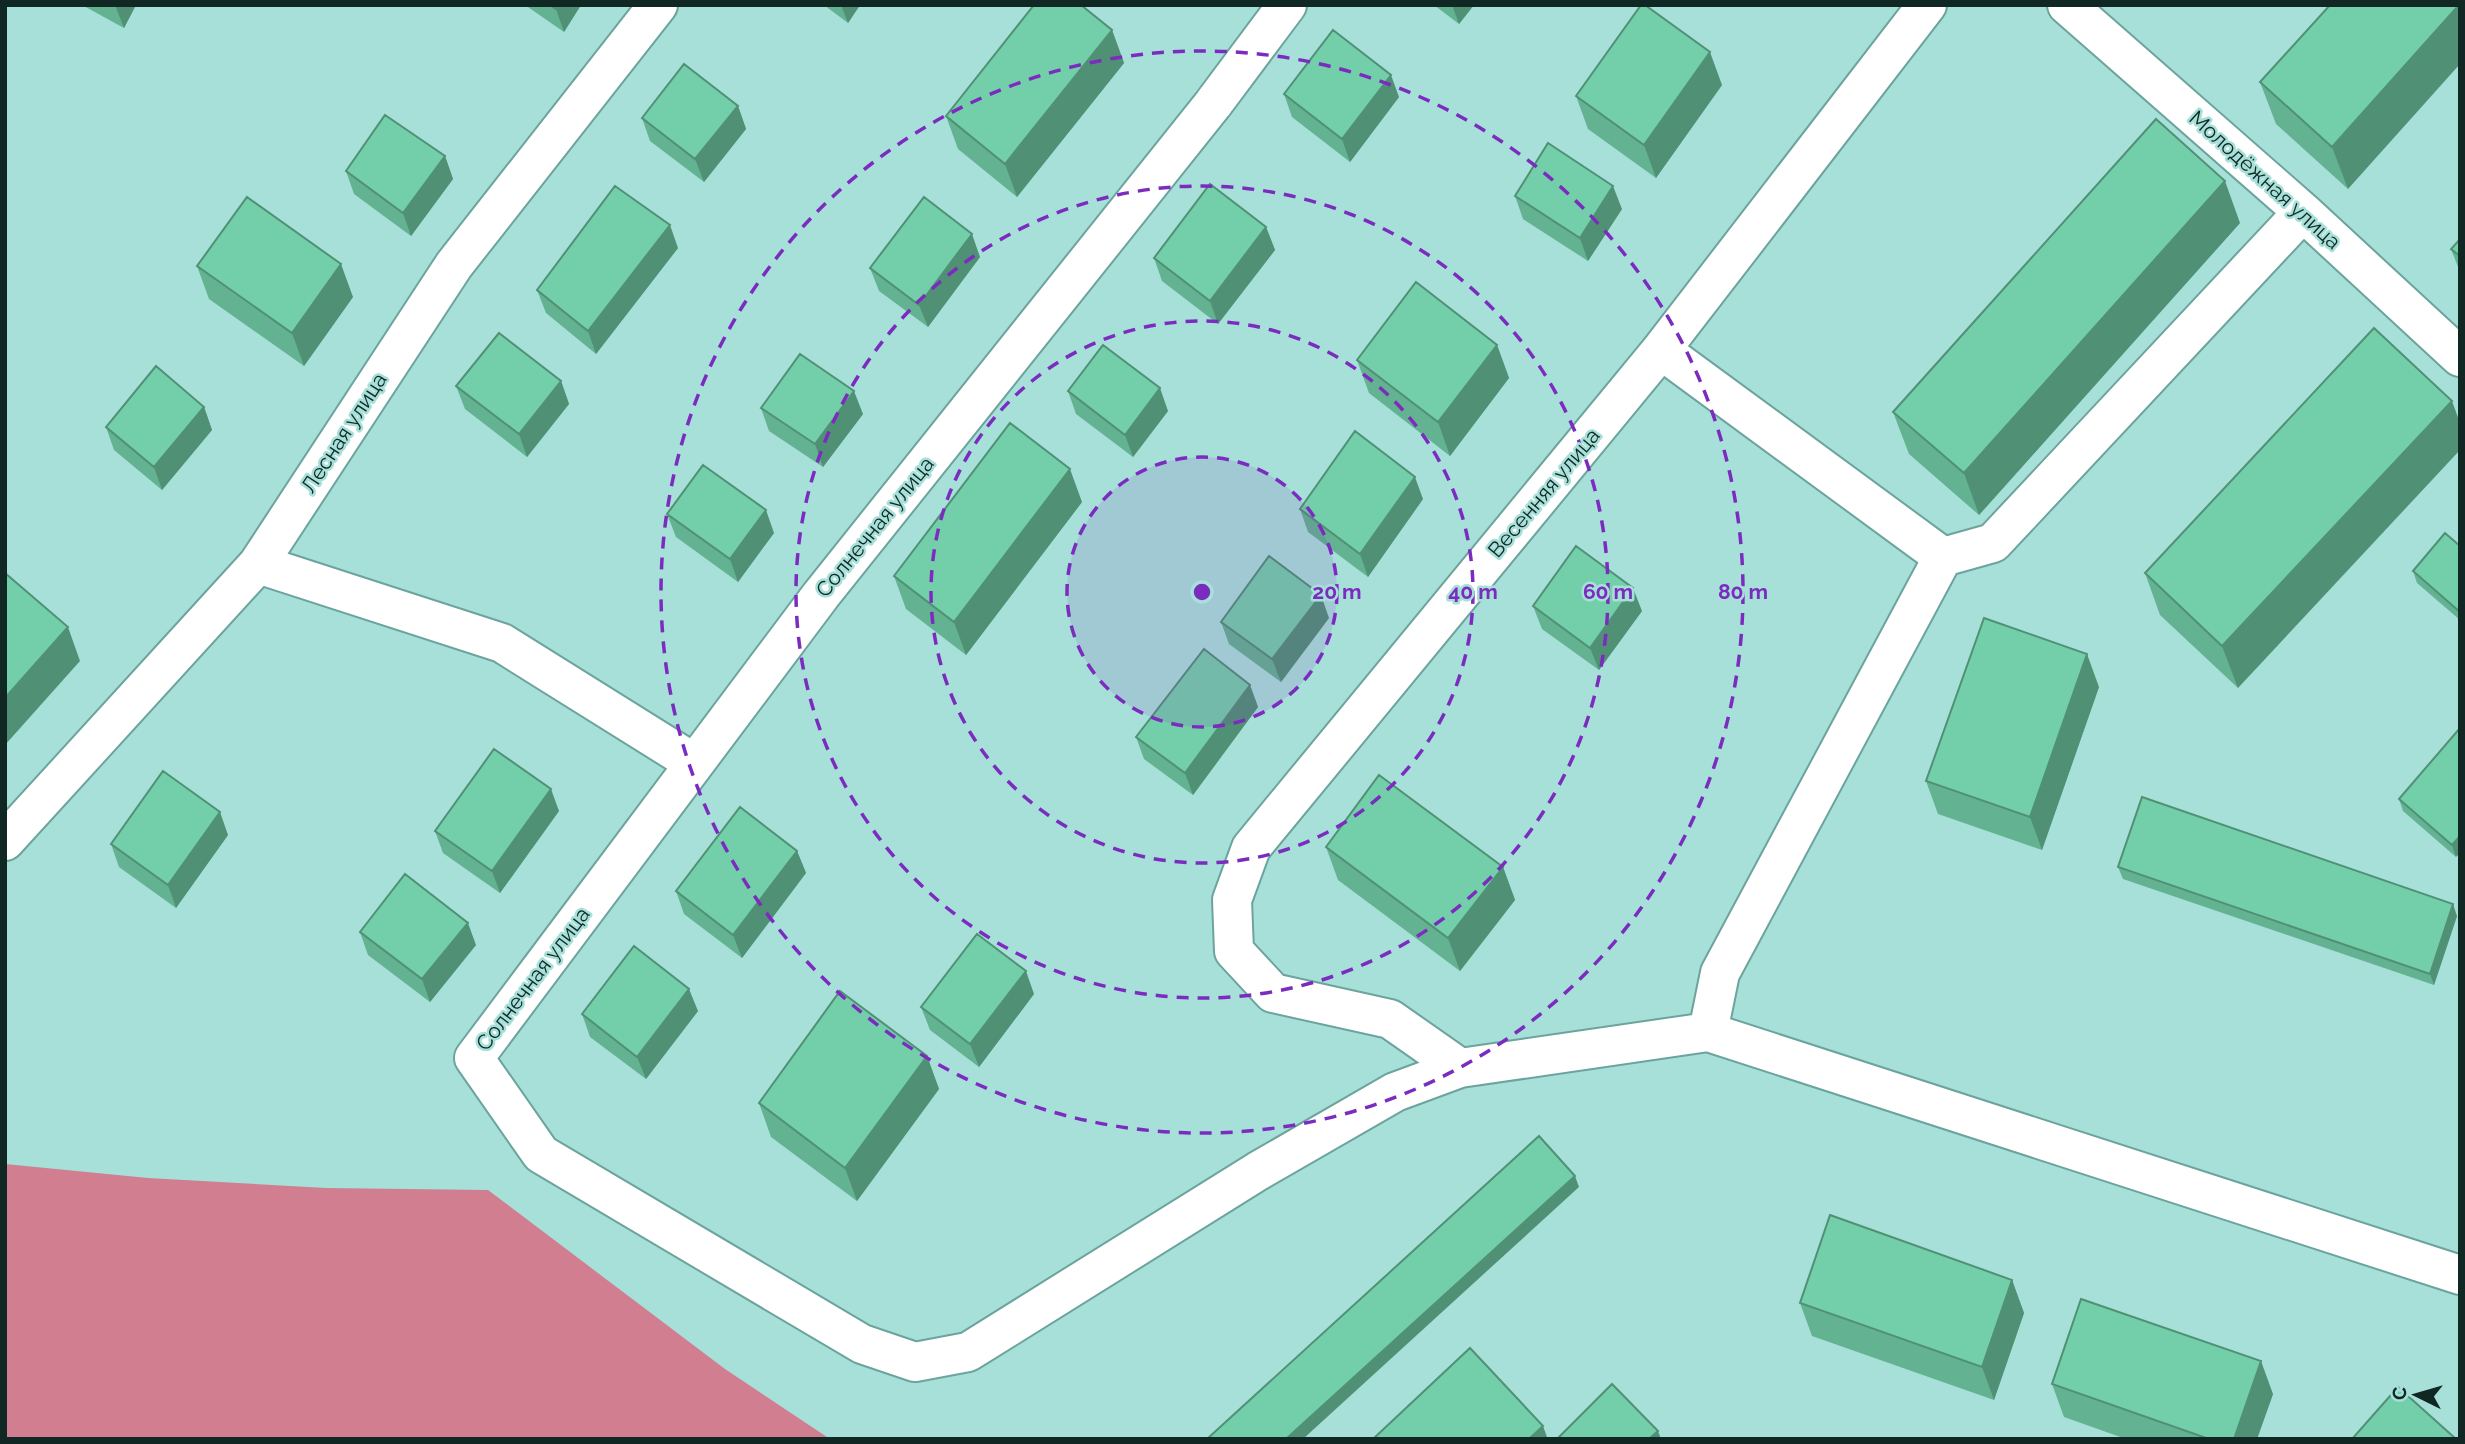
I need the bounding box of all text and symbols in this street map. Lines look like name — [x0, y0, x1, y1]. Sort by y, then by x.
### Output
street label: Молодёжная улица — [2185, 105, 2346, 254]
street label: Лесная улица — [296, 368, 392, 497]
street label: Весенняя улица — [1482, 423, 1605, 562]
street label: Солнечная улица — [810, 452, 939, 602]
text: 20 m — [1312, 579, 1362, 604]
text: 40 m — [1448, 579, 1498, 604]
text: 60 m — [1583, 579, 1633, 604]
text: 80 m — [1718, 579, 1768, 604]
centre of rings — [1190, 580, 1214, 604]
street label: Солнечная улица — [471, 902, 595, 1055]
north arrow — [2381, 1360, 2451, 1430]
text: С — [2388, 1386, 2411, 1401]

